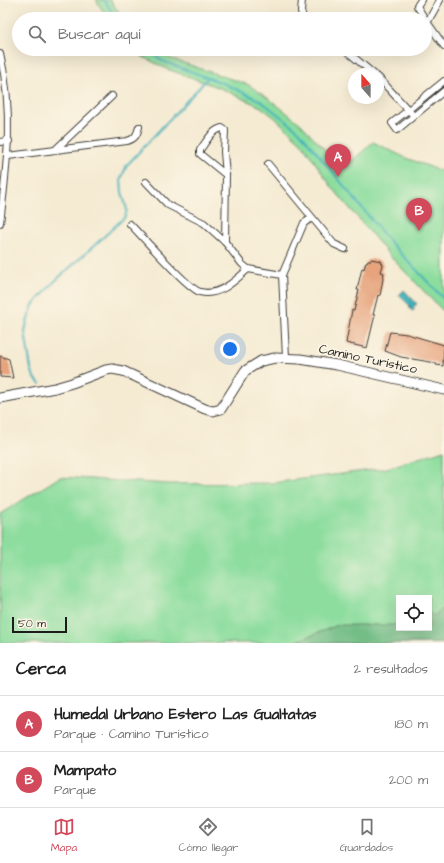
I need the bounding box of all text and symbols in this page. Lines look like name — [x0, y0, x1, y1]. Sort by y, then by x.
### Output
search box — [12, 12, 432, 56]
icon: search — [26, 23, 48, 45]
text: Buscar aquí — [58, 24, 140, 45]
north arrow — [348, 68, 384, 104]
pin: A — [325, 144, 351, 177]
pin: B — [406, 198, 432, 231]
your location — [220, 339, 240, 359]
street label: Camino Turístico — [317, 340, 419, 378]
map controls — [396, 595, 432, 631]
button: locate — [396, 595, 432, 631]
scale bar — [12, 615, 67, 634]
text: 50 m — [18, 616, 46, 631]
text: Cerca — [16, 657, 66, 681]
text: 2 resultados — [354, 660, 428, 678]
text: Humedal Urbano Estero Las Gualtatas — [54, 704, 317, 725]
text: A — [25, 715, 33, 733]
text: 180 m — [394, 715, 428, 733]
text: Parque · Camino Turístico — [54, 725, 209, 743]
text: Mampato — [54, 760, 116, 781]
text: B — [24, 771, 34, 789]
text: 200 m — [389, 771, 428, 789]
text: Parque — [54, 781, 96, 799]
tab: Mapa — [51, 816, 77, 855]
tab: Cómo llegar — [179, 816, 238, 855]
tab: Guardados — [340, 816, 393, 855]

